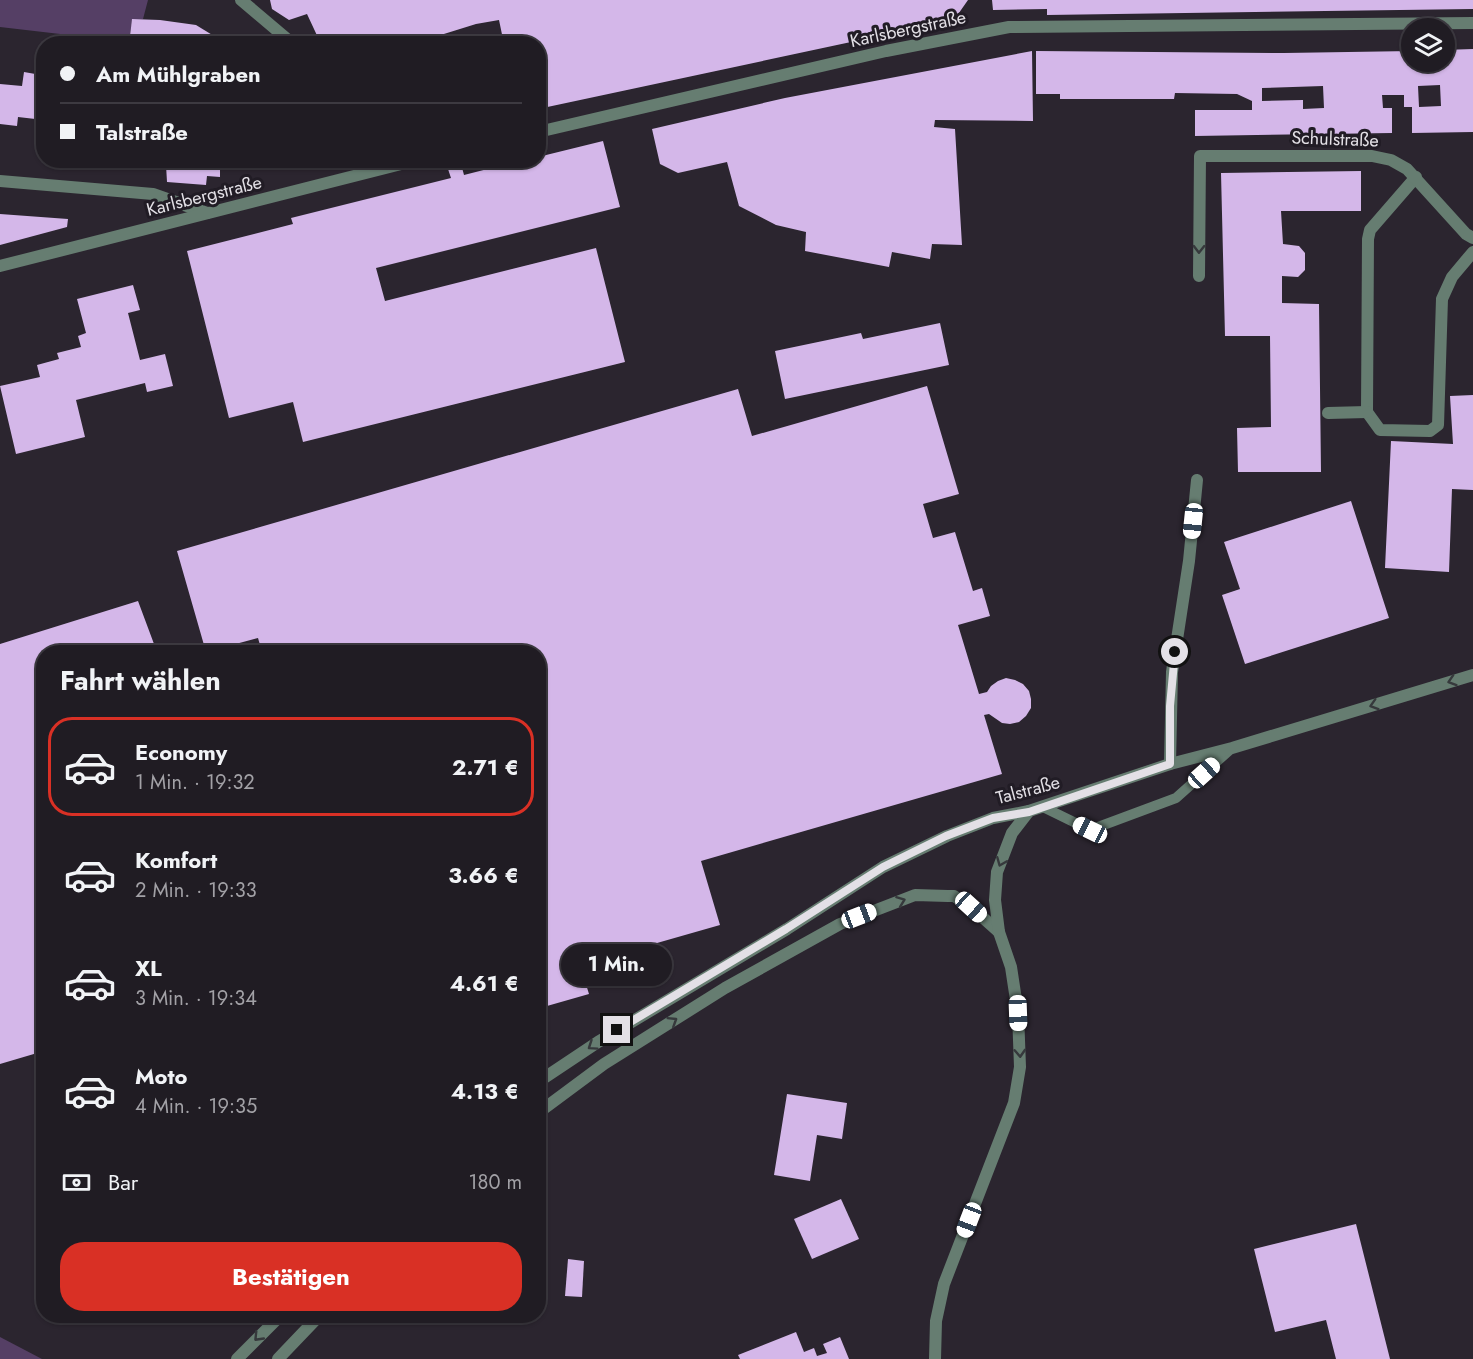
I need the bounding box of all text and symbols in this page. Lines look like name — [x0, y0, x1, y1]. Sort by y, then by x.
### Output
street label: Karlsbergstraße — [848, 4, 968, 54]
map controls — [1401, 18, 1455, 72]
button: layers — [1401, 18, 1455, 72]
text: Am Mühlgraben — [96, 58, 261, 90]
text: Talstraße — [96, 116, 188, 148]
street label: Schulstraße — [1291, 124, 1379, 154]
street label: Karlsbergstraße — [144, 169, 264, 223]
one-way arrow — [1193, 244, 1205, 253]
car — [1182, 502, 1204, 540]
route start — [1161, 638, 1188, 665]
text: Fahrt wählen — [60, 661, 221, 700]
one-way arrow — [1447, 674, 1458, 687]
one-way arrow — [1369, 698, 1380, 711]
text: Economy — [135, 736, 227, 768]
icon: car — [63, 740, 117, 794]
text: 2.71 € — [452, 751, 519, 783]
car — [1185, 754, 1223, 792]
text: 1 Min. · 19:32 — [135, 768, 255, 797]
street label: Talstraße — [993, 769, 1063, 811]
car — [1070, 814, 1110, 846]
text: Komfort — [135, 844, 217, 876]
icon: car — [63, 848, 117, 902]
one-way arrow — [996, 856, 1008, 867]
text: 3.66 € — [448, 859, 519, 891]
text: 2 Min. · 19:33 — [135, 876, 257, 905]
car — [952, 888, 990, 926]
one-way arrow — [895, 895, 906, 908]
car — [839, 901, 879, 931]
callout: 1 Min. — [562, 943, 672, 985]
text: 1 Min. — [588, 950, 645, 979]
text: XL — [135, 952, 162, 984]
icon: car — [63, 956, 117, 1010]
text: 4.61 € — [450, 967, 519, 999]
text: 3 Min. · 19:34 — [135, 984, 257, 1013]
car — [1008, 995, 1028, 1031]
route end — [603, 1016, 630, 1043]
one-way arrow — [667, 1016, 677, 1028]
one-way arrow — [587, 1039, 598, 1050]
one-way arrow — [1013, 1049, 1026, 1058]
text: Moto — [135, 1060, 188, 1092]
icon: car — [63, 1064, 117, 1118]
text: 4.13 € — [451, 1075, 519, 1107]
text: 4 Min. · 19:35 — [135, 1092, 257, 1121]
icon: cash — [60, 1166, 93, 1199]
text: Bar — [108, 1166, 138, 1198]
text: 180 m — [468, 1168, 522, 1197]
car — [954, 1200, 984, 1240]
button: Bestätigen — [60, 1242, 522, 1311]
one-way arrow — [255, 1330, 266, 1341]

